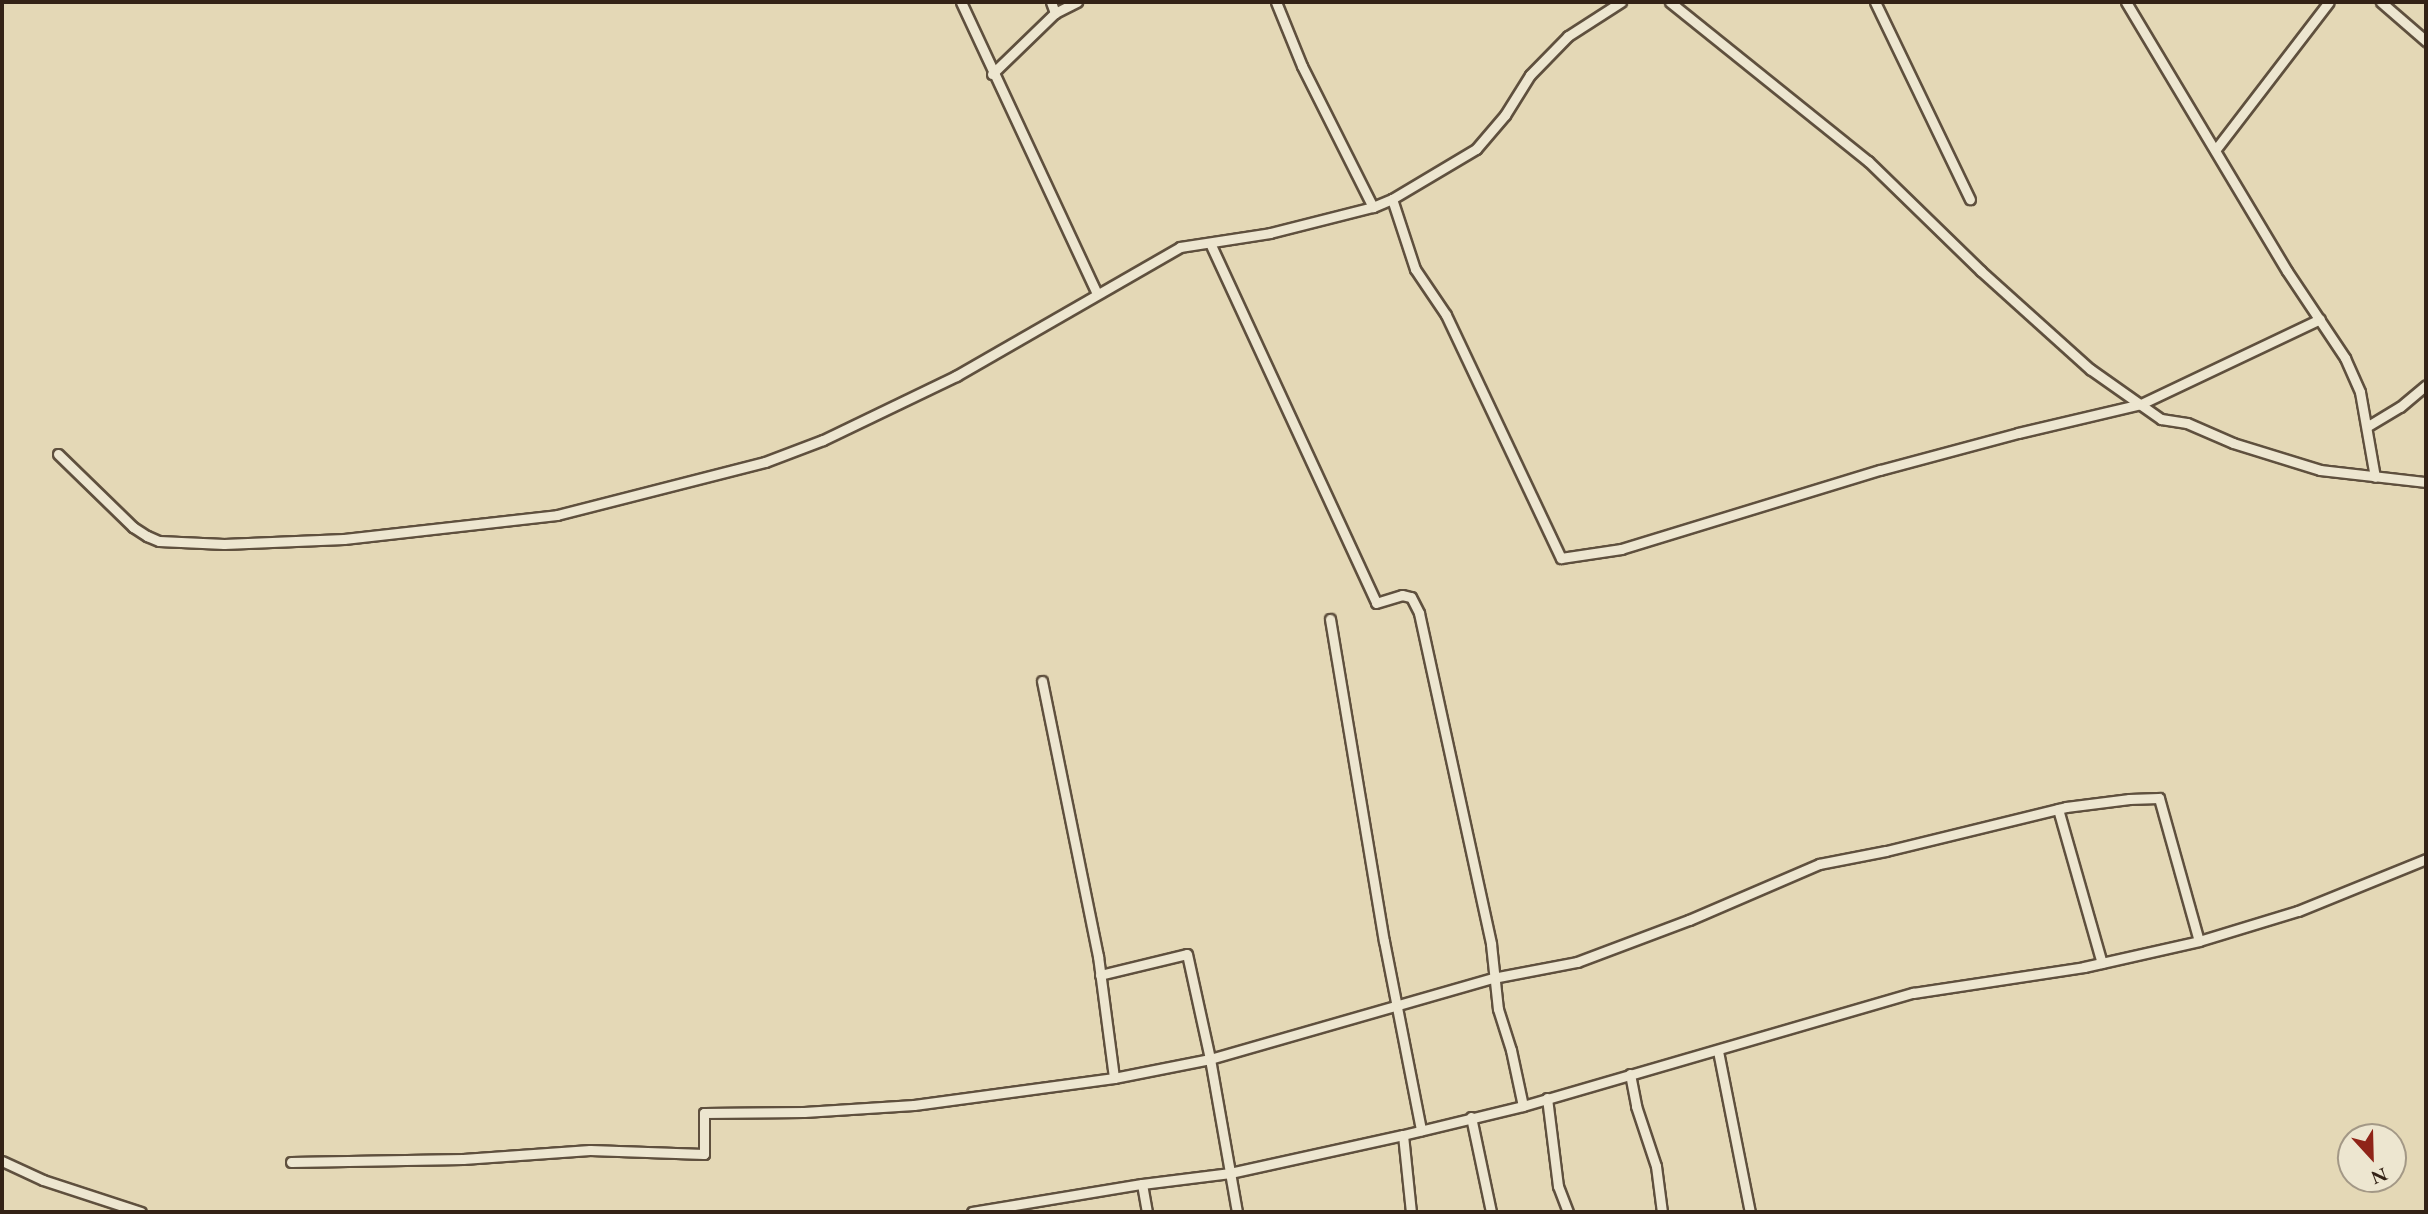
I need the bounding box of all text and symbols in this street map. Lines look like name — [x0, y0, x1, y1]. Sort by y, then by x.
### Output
north arrow — [2337, 1123, 2407, 1193]
text: N — [2367, 1162, 2391, 1191]

